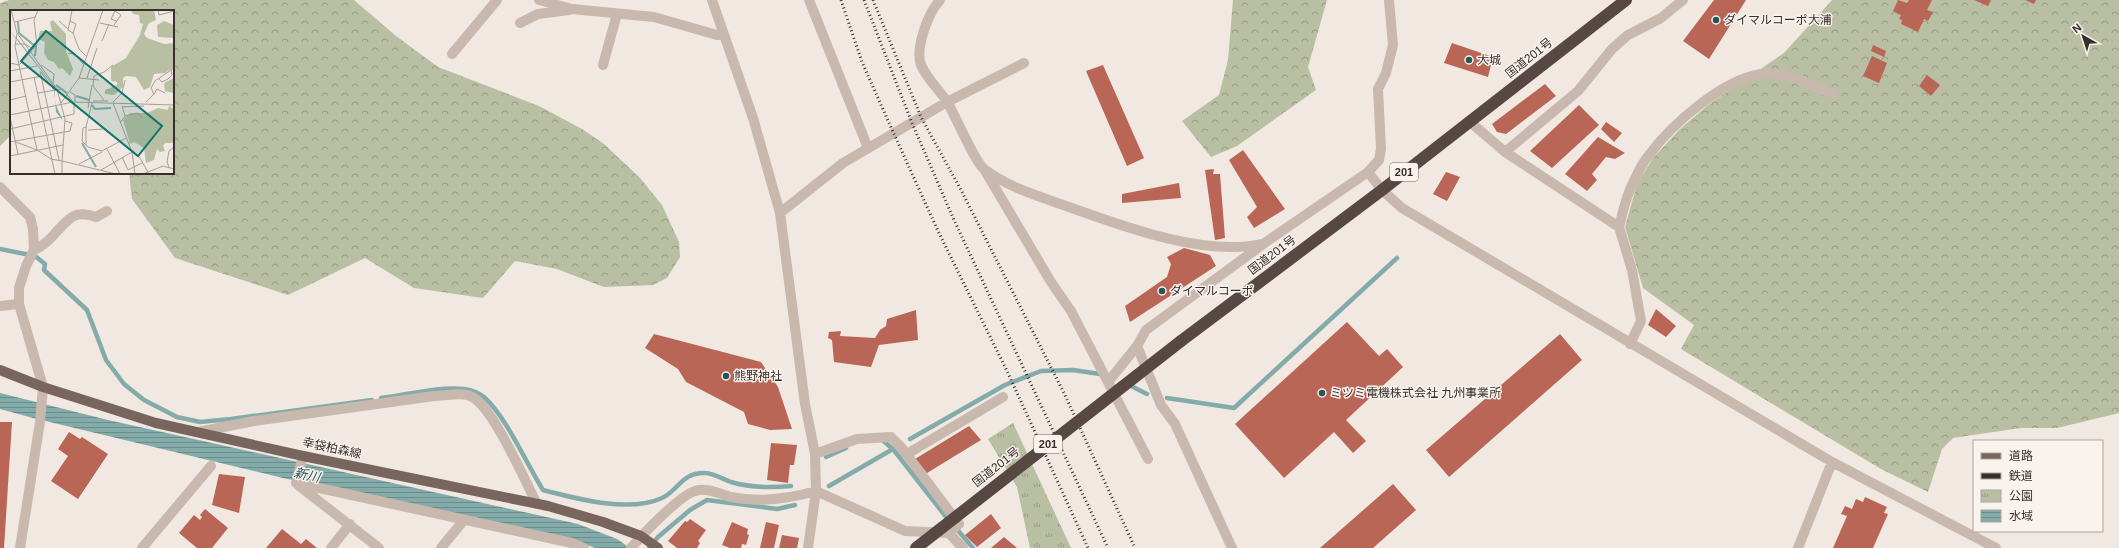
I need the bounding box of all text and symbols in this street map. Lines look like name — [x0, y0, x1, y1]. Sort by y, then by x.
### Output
inset map — [10, 10, 174, 174]
place label: ダイマルコーポ大浦 — [1724, 13, 1832, 27]
marker: ダイマルコーポ大浦 — [1711, 15, 1721, 25]
north arrow — [2063, 16, 2103, 56]
text: N — [2070, 21, 2084, 35]
street label: 国道201号 — [1503, 35, 1555, 81]
place label: 大城 — [1477, 53, 1501, 67]
marker: 大城 — [1464, 55, 1474, 65]
road number: 201 — [1390, 163, 1418, 181]
street label: 国道201号 — [1245, 233, 1299, 277]
place label: ダイマルコーポ — [1170, 284, 1254, 298]
marker: ダイマルコーポ — [1157, 286, 1167, 296]
place label: 熊野神社 — [734, 369, 782, 383]
marker: 熊野神社 — [721, 371, 731, 381]
place label: ミツミ電機株式会社 九州事業所 — [1330, 386, 1501, 400]
marker: ミツミ電機株式会社 九州事業所 — [1317, 388, 1327, 398]
street label: 幸袋柏森線 — [301, 435, 363, 461]
road number: 201 — [1034, 435, 1062, 453]
legend — [1973, 440, 2103, 532]
street label: 国道201号 — [970, 444, 1022, 490]
text: 道路 — [2009, 449, 2033, 463]
water label: 新川 — [293, 465, 323, 485]
text: 鉄道 — [2009, 469, 2033, 483]
text: 公園 — [2009, 489, 2033, 503]
text: 水域 — [2009, 509, 2033, 523]

